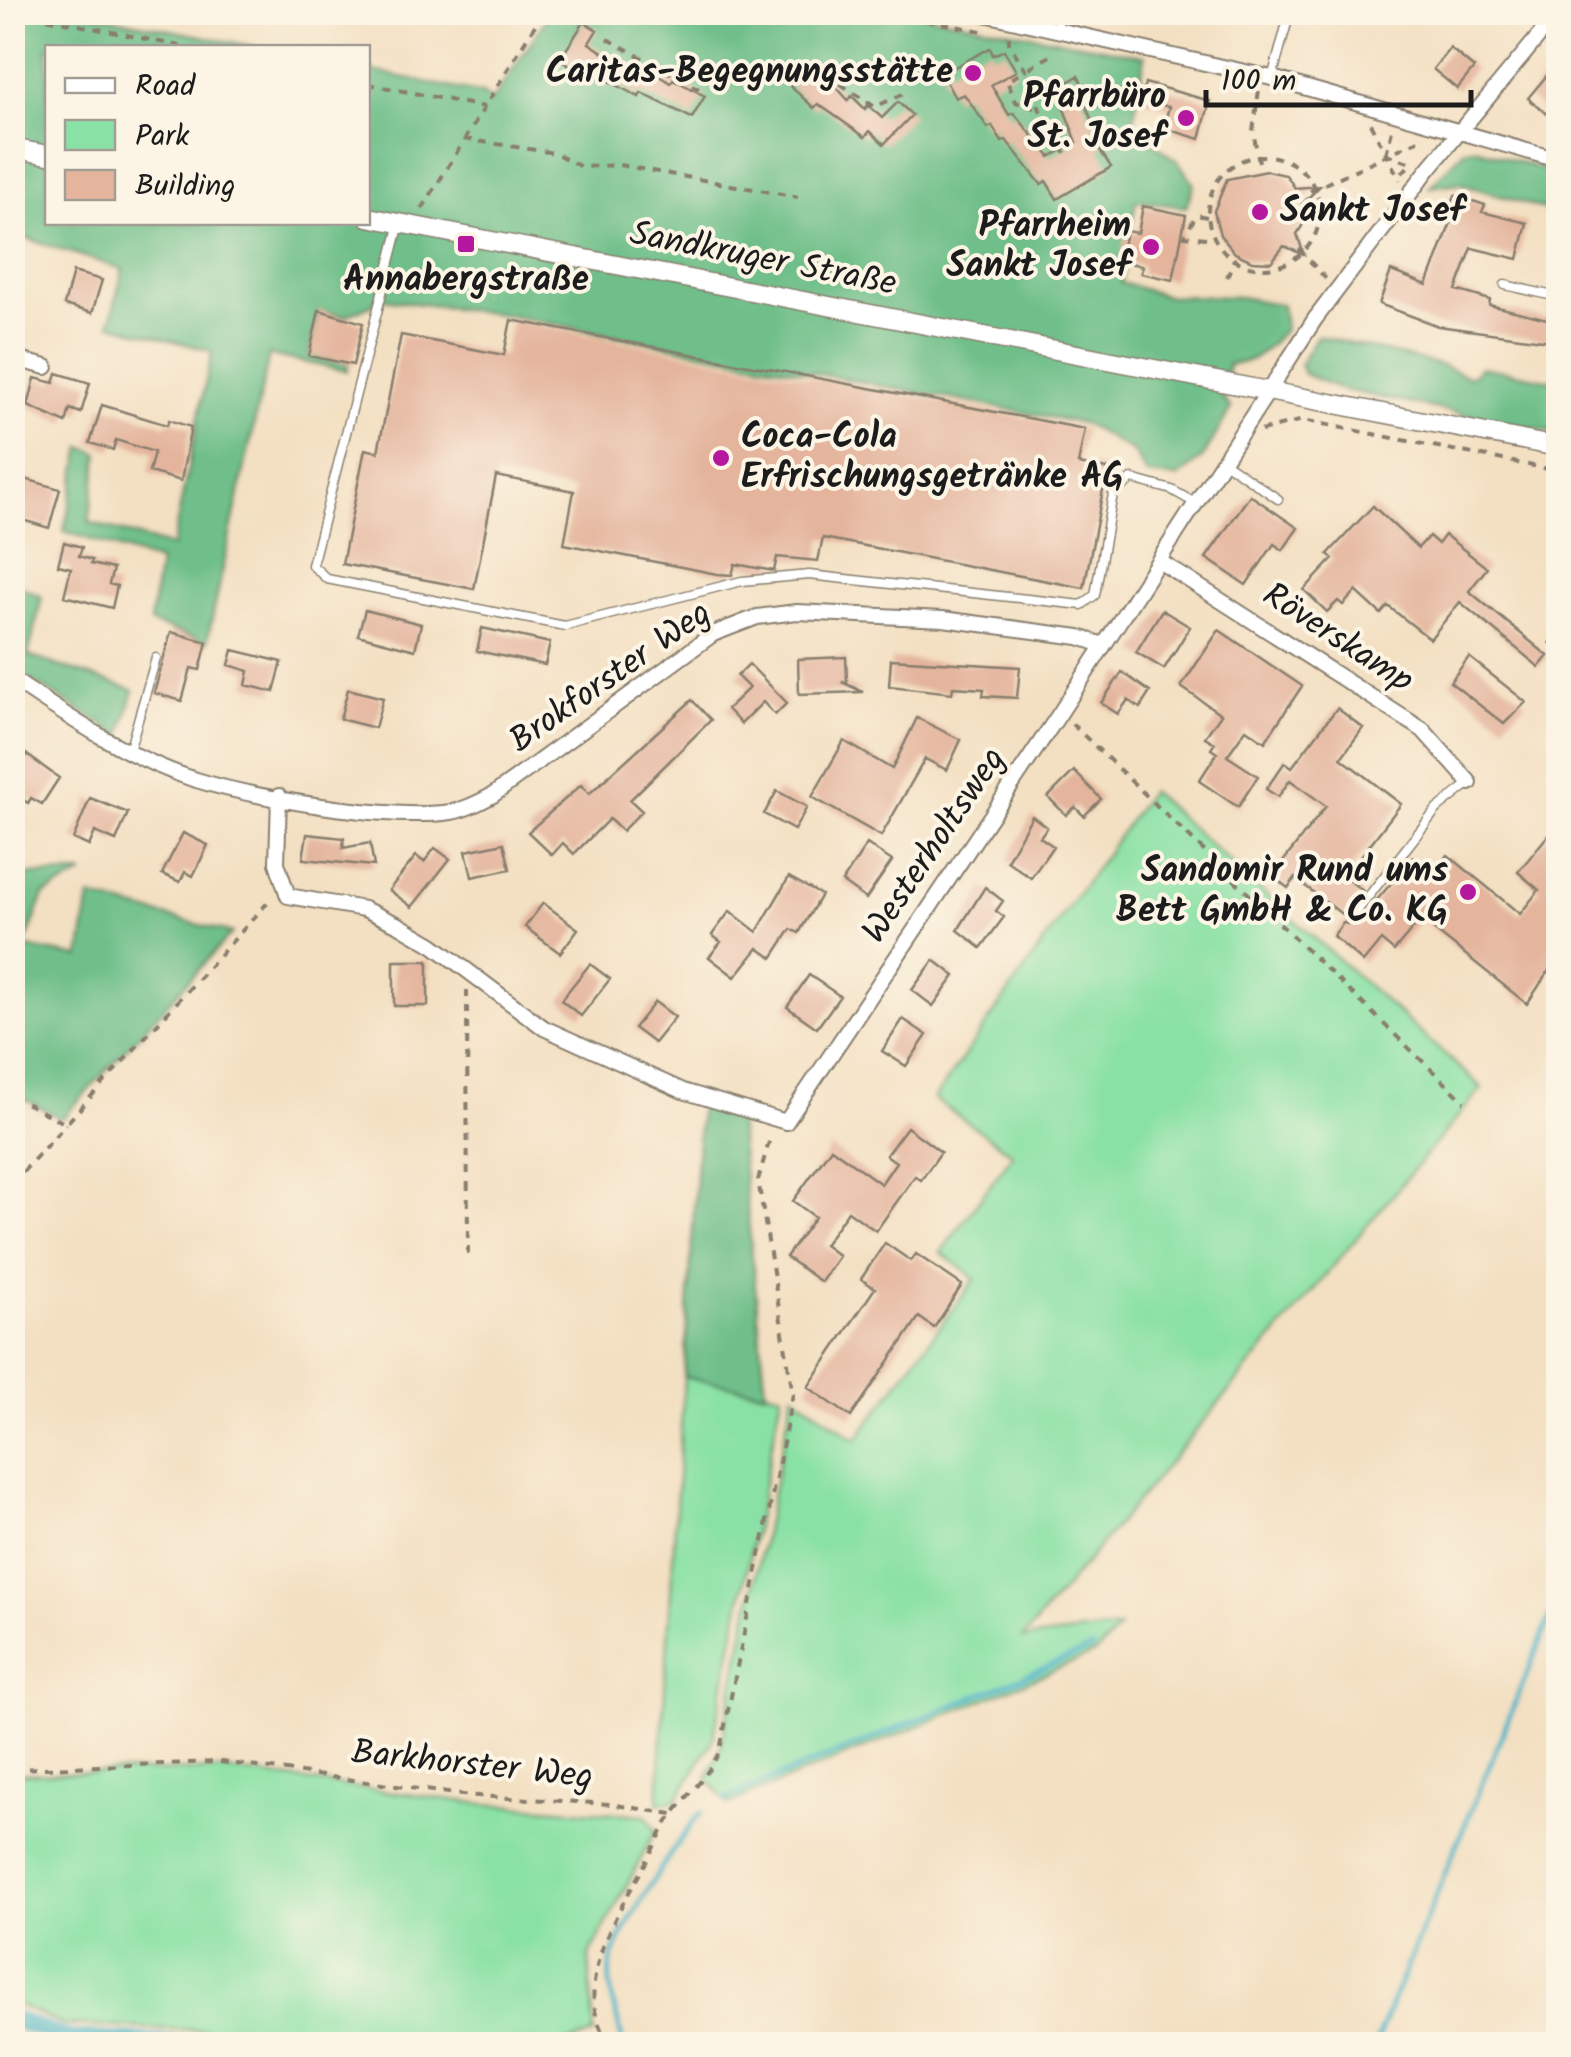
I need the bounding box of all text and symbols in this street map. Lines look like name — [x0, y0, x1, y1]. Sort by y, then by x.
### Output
legend — [45, 45, 370, 225]
place label: Caritas-Begegnungsstätte — [546, 45, 953, 101]
scale bar — [1206, 45, 1471, 107]
text: 100 m — [1221, 58, 1296, 106]
marker: Caritas-Begegnungsstätte — [962, 62, 984, 84]
text: Road — [135, 63, 196, 111]
place label: Pfarrbüro St. Josef — [1023, 70, 1169, 166]
marker: Pfarrbüro St. Josef — [1175, 107, 1197, 129]
text: Park — [135, 113, 190, 161]
text: Building — [135, 163, 235, 211]
place label: Sankt Josef — [1280, 184, 1467, 240]
place label: Pfarrheim Sankt Josef — [946, 199, 1134, 295]
marker: Sankt Josef — [1249, 201, 1271, 223]
street label: Sandkruger Straße — [625, 207, 901, 313]
marker: Annabergstraße — [455, 233, 477, 255]
marker: Pfarrheim Sankt Josef — [1140, 236, 1162, 258]
place label: Annabergstraße — [343, 253, 589, 309]
place label: Coca-Cola Erfrischungsgetränke AG — [741, 410, 1123, 506]
marker: Coca-Cola Erfrischungsgetränke AG — [710, 447, 732, 469]
street label: Röverskamp — [1250, 569, 1424, 709]
street label: Brokforster Weg — [498, 587, 724, 769]
street label: Westerholtsweg — [848, 736, 1022, 956]
place label: Sandomir Rund ums Bett GmbH & Co. KG — [1116, 844, 1448, 940]
marker: Sandomir Rund ums Bett GmbH & Co. KG — [1457, 881, 1479, 903]
street label: Barkhorster Weg — [348, 1725, 596, 1807]

